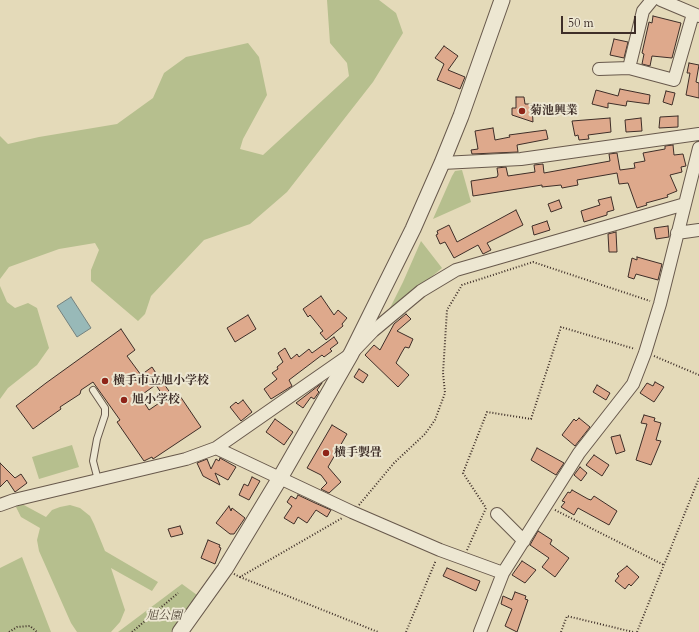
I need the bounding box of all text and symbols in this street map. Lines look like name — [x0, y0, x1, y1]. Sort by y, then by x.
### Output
scale bar — [563, 8, 638, 34]
text: 50 m — [568, 15, 594, 31]
place label: 菊池興業 — [530, 104, 578, 118]
marker: 菊池興業 — [517, 106, 527, 116]
place label: 横手市立旭小学校 — [113, 374, 209, 388]
marker: 横手市立旭小学校 — [100, 376, 110, 386]
place label: 旭小学校 — [132, 393, 180, 407]
marker: 旭小学校 — [119, 395, 129, 405]
place label: 横手製畳 — [334, 446, 382, 460]
marker: 横手製畳 — [321, 448, 331, 458]
park label: 旭公園 — [146, 609, 182, 623]

